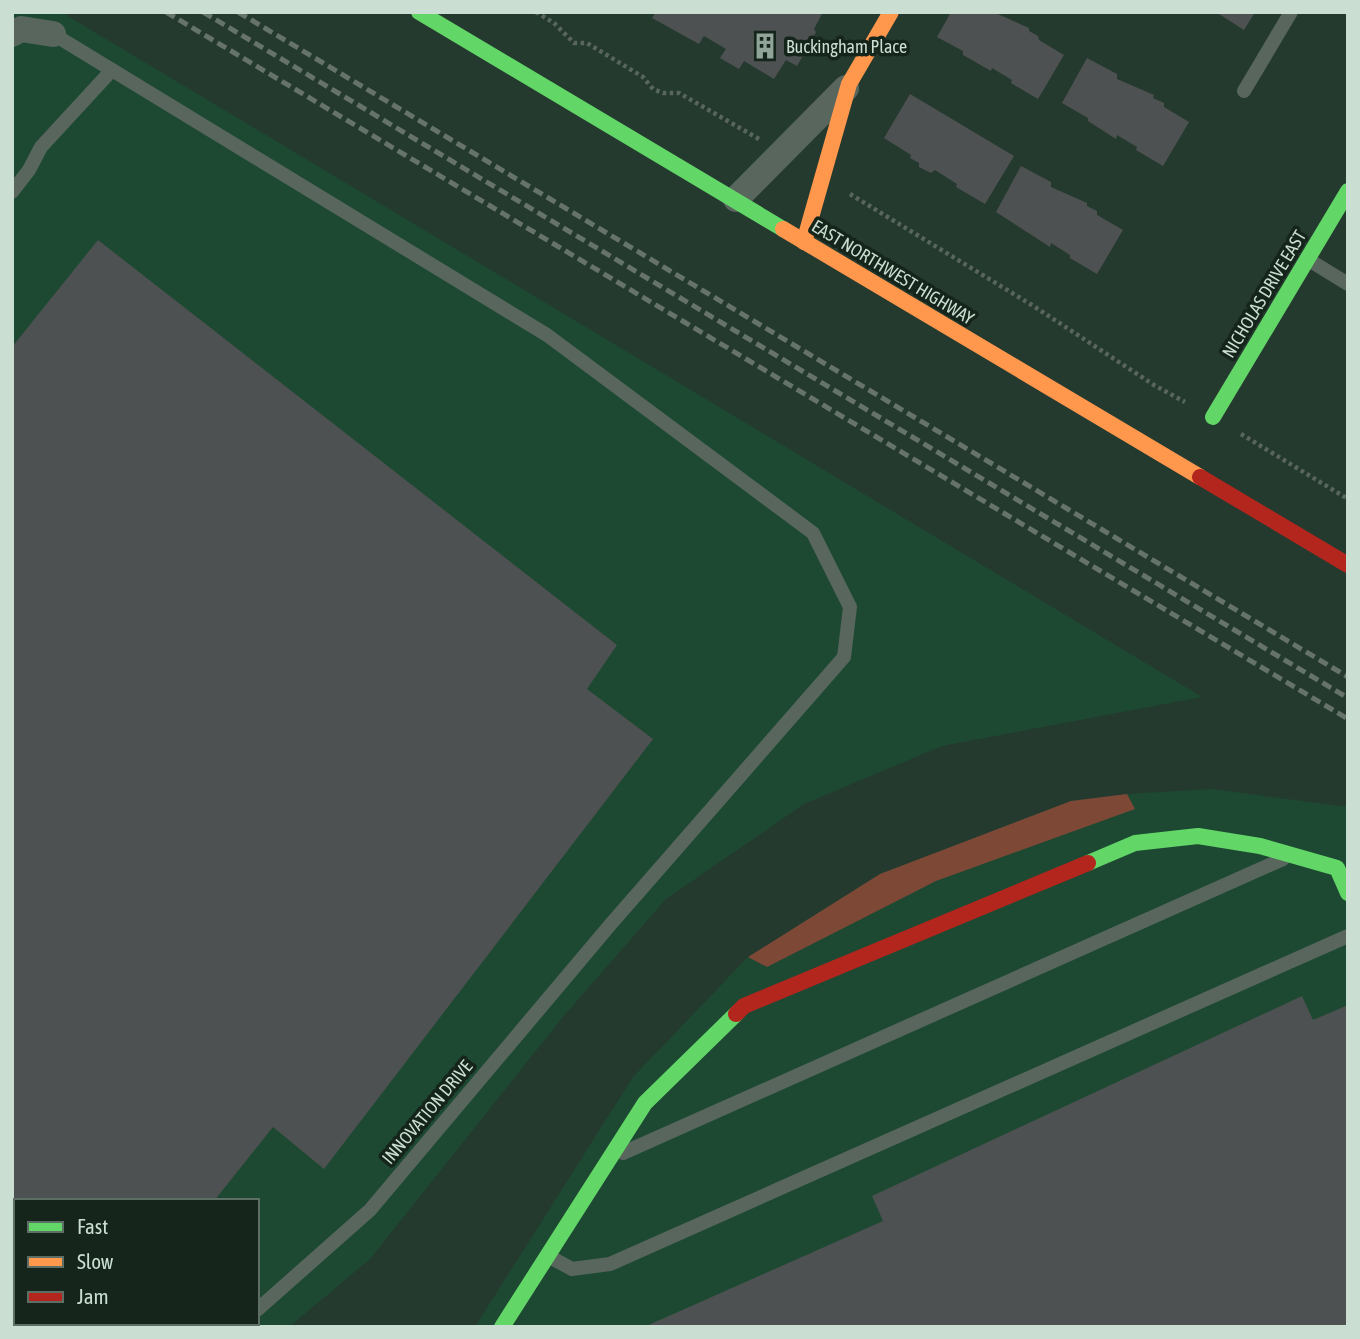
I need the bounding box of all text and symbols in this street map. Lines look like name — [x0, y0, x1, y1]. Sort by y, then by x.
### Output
building icon: Buckingham Place — [750, 31, 780, 61]
place label: Buckingham Place — [786, 36, 907, 57]
street label: EAST NORTHWEST HIGHWAY — [808, 215, 978, 329]
street label: NICHOLAS DRIVE EAST — [1218, 227, 1310, 361]
street label: INNOVATION DRIVE — [378, 1056, 477, 1168]
legend — [14, 1199, 259, 1325]
text: Fast — [77, 1214, 108, 1238]
text: Slow — [77, 1249, 114, 1273]
text: Jam — [77, 1284, 109, 1308]

